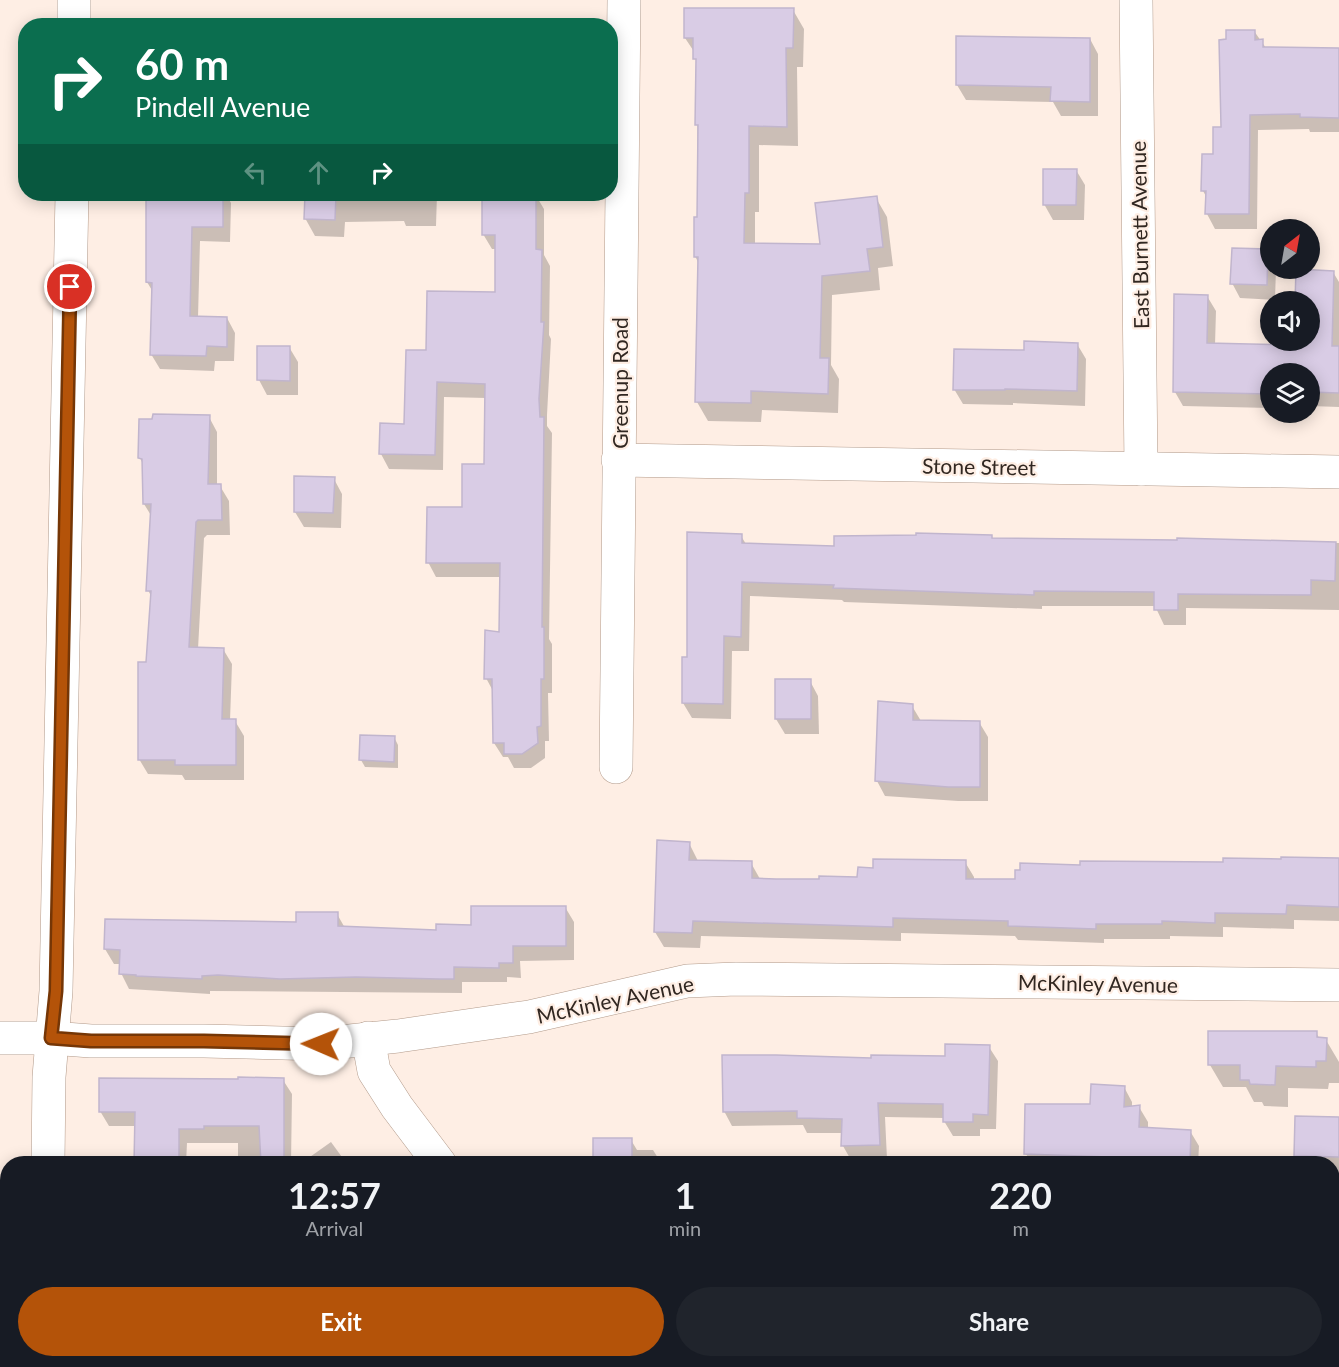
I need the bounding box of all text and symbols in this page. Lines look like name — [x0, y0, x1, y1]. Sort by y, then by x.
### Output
text: 60 m — [135, 39, 229, 89]
icon: right — [36, 42, 114, 120]
text: Pindell Avenue — [135, 90, 310, 123]
street label: East Burnett Avenue — [1125, 141, 1153, 329]
icon: left — [239, 156, 272, 189]
icon: ahead — [302, 156, 335, 189]
icon: right — [365, 156, 398, 189]
north arrow — [1260, 219, 1320, 279]
map controls — [1260, 219, 1320, 423]
pin — [44, 261, 95, 312]
icon: arrive — [53, 270, 86, 303]
button: sound — [1260, 291, 1320, 351]
street label: Greenup Road — [607, 317, 632, 449]
button: layers — [1260, 363, 1320, 423]
street label: Stone Street — [922, 453, 1037, 479]
street label: McKinley Avenue — [1018, 969, 1178, 997]
street label: McKinley Avenue — [534, 970, 696, 1028]
position arrow — [289, 1012, 353, 1076]
text: 12:57 — [288, 1173, 381, 1217]
text: 1 — [675, 1173, 696, 1217]
text: 220 — [989, 1173, 1052, 1217]
text: Arrival — [306, 1216, 363, 1240]
text: min — [669, 1216, 701, 1240]
text: m — [1012, 1216, 1029, 1240]
button: Exit — [18, 1287, 664, 1356]
button: Share — [676, 1287, 1322, 1356]

